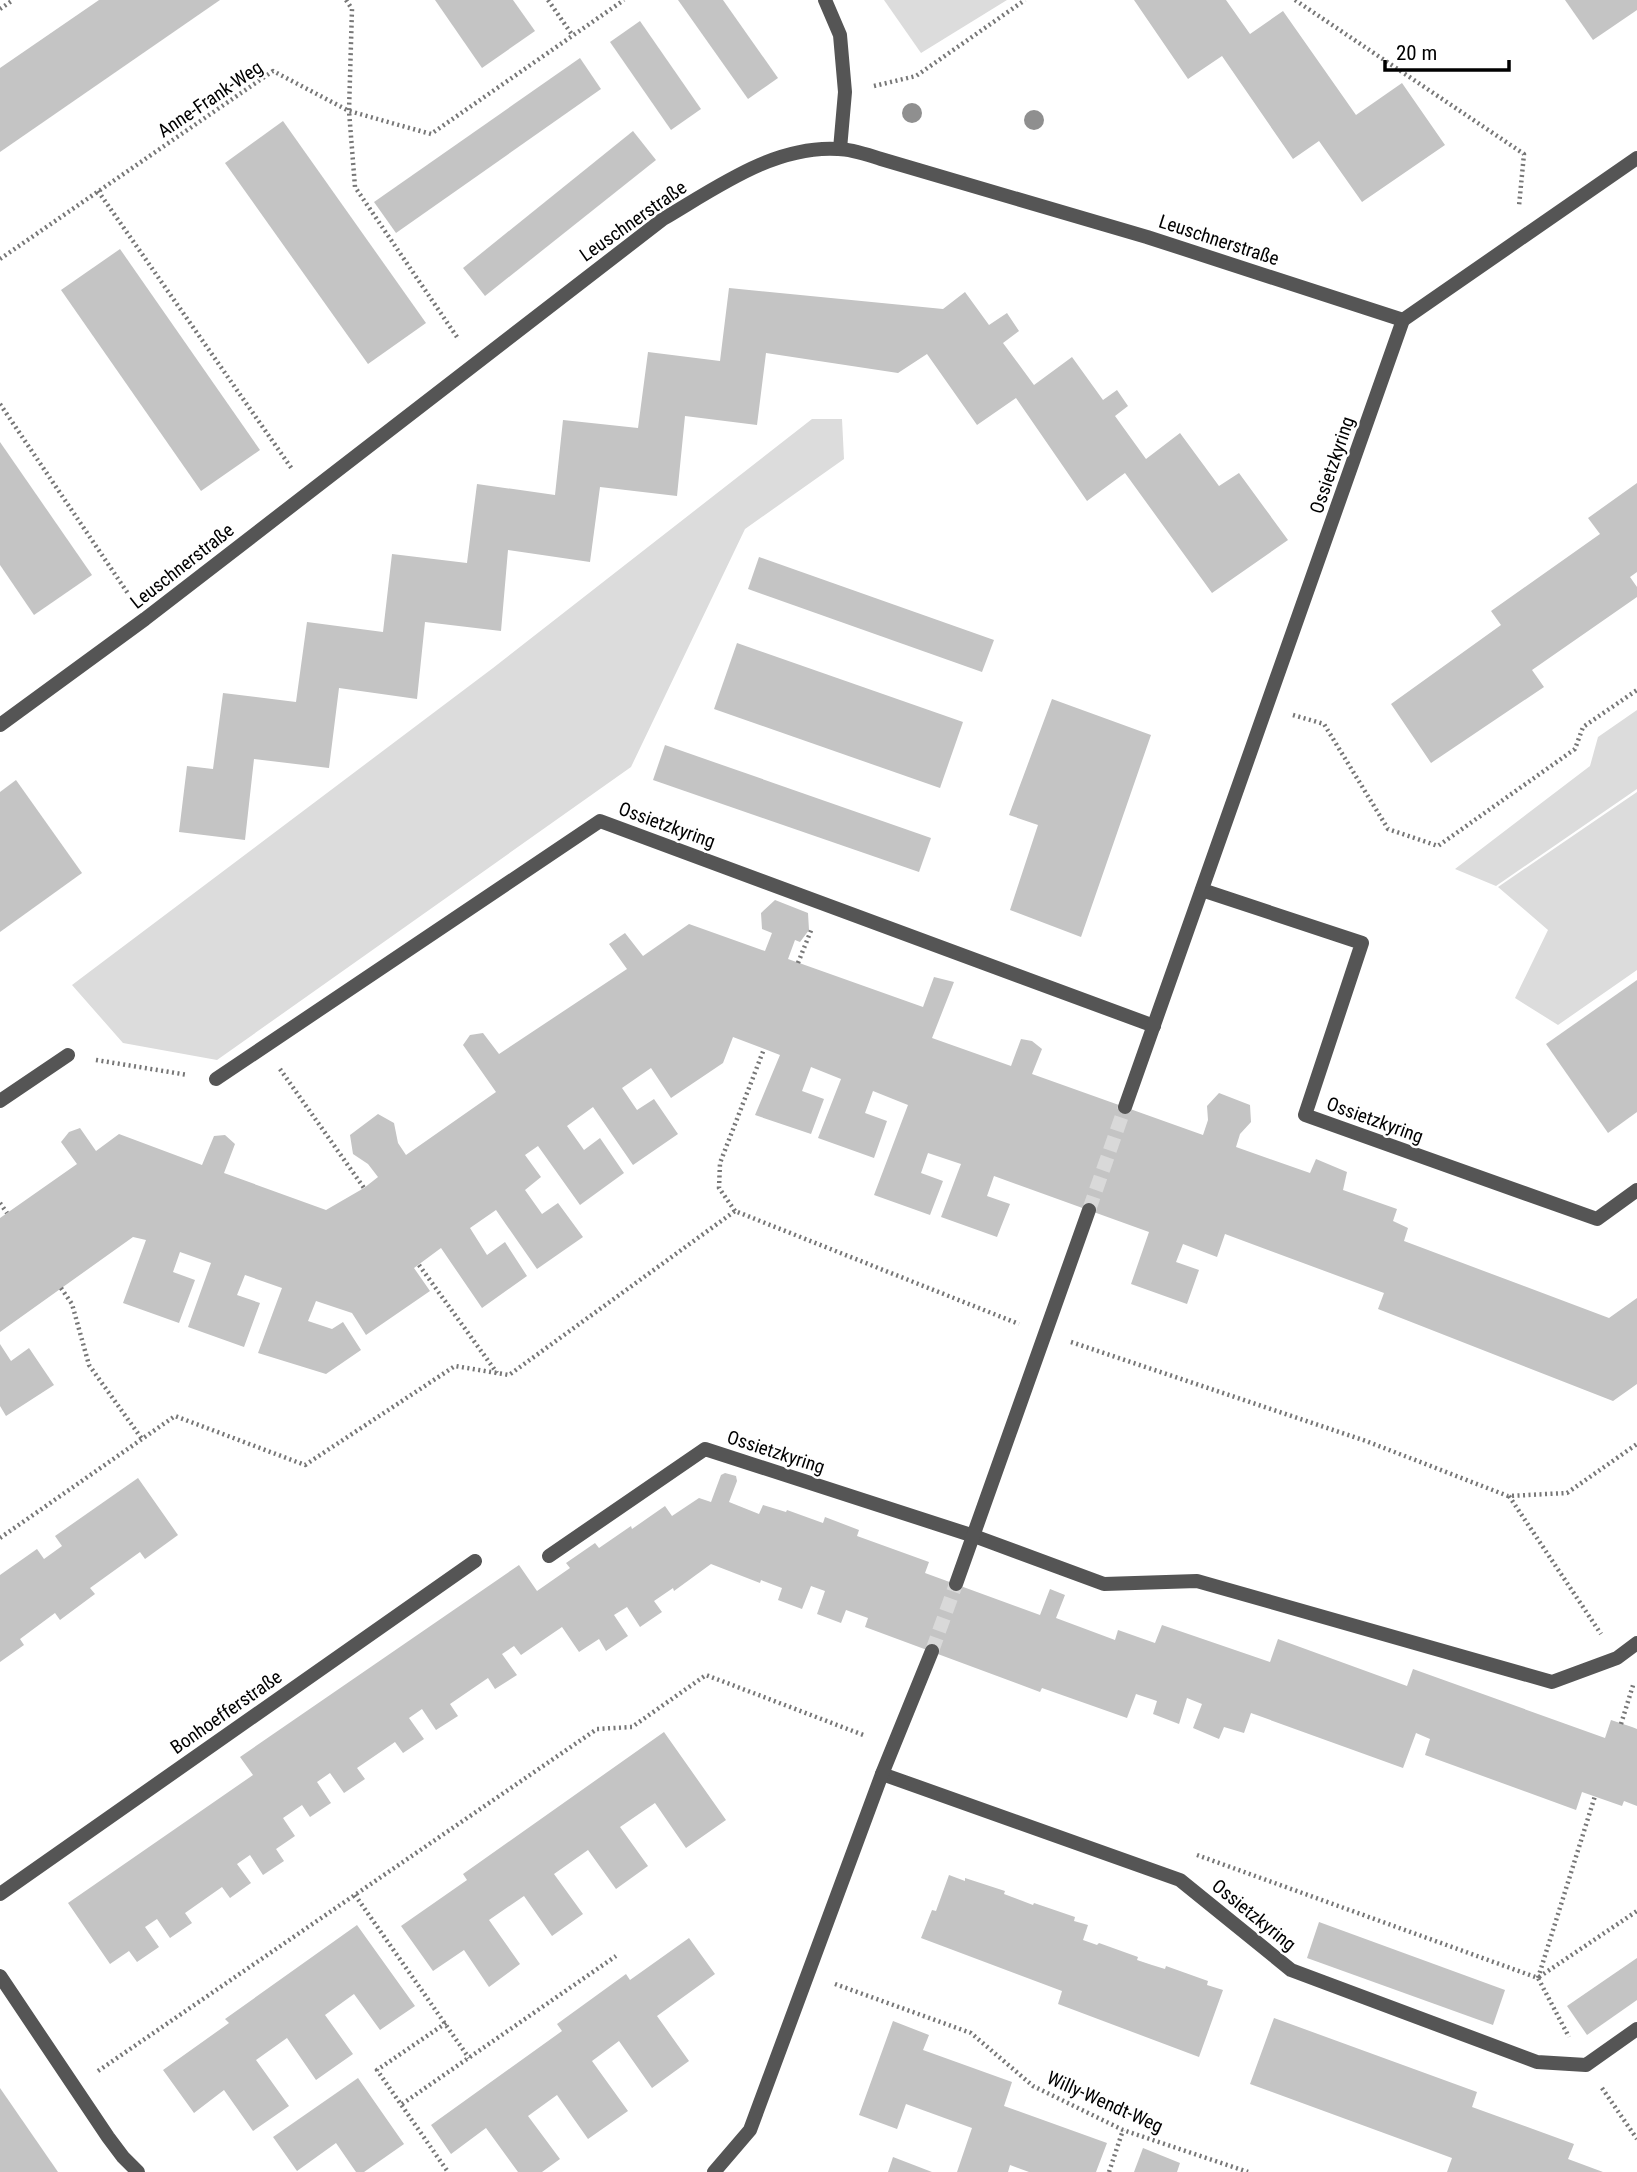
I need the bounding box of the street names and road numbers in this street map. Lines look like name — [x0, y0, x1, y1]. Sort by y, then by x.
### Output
street label: Anne-Frank-Weg — [153, 56, 267, 142]
street label: Leuschnerstraße — [575, 176, 691, 266]
street label: Leuschnerstraße — [1156, 210, 1282, 270]
street label: Ossietzkyring — [1305, 413, 1359, 517]
street label: Leuschnerstraße — [126, 518, 239, 614]
street label: Ossietzkyring — [616, 797, 718, 853]
street label: Ossietzkyring — [1324, 1092, 1426, 1148]
street label: Ossietzkyring — [724, 1425, 828, 1479]
street label: Bonhoefferstraße — [166, 1665, 286, 1759]
street label: Ossietzkyring — [1207, 1874, 1301, 1956]
street label: Willy-Wendt-Weg — [1043, 2066, 1167, 2138]

